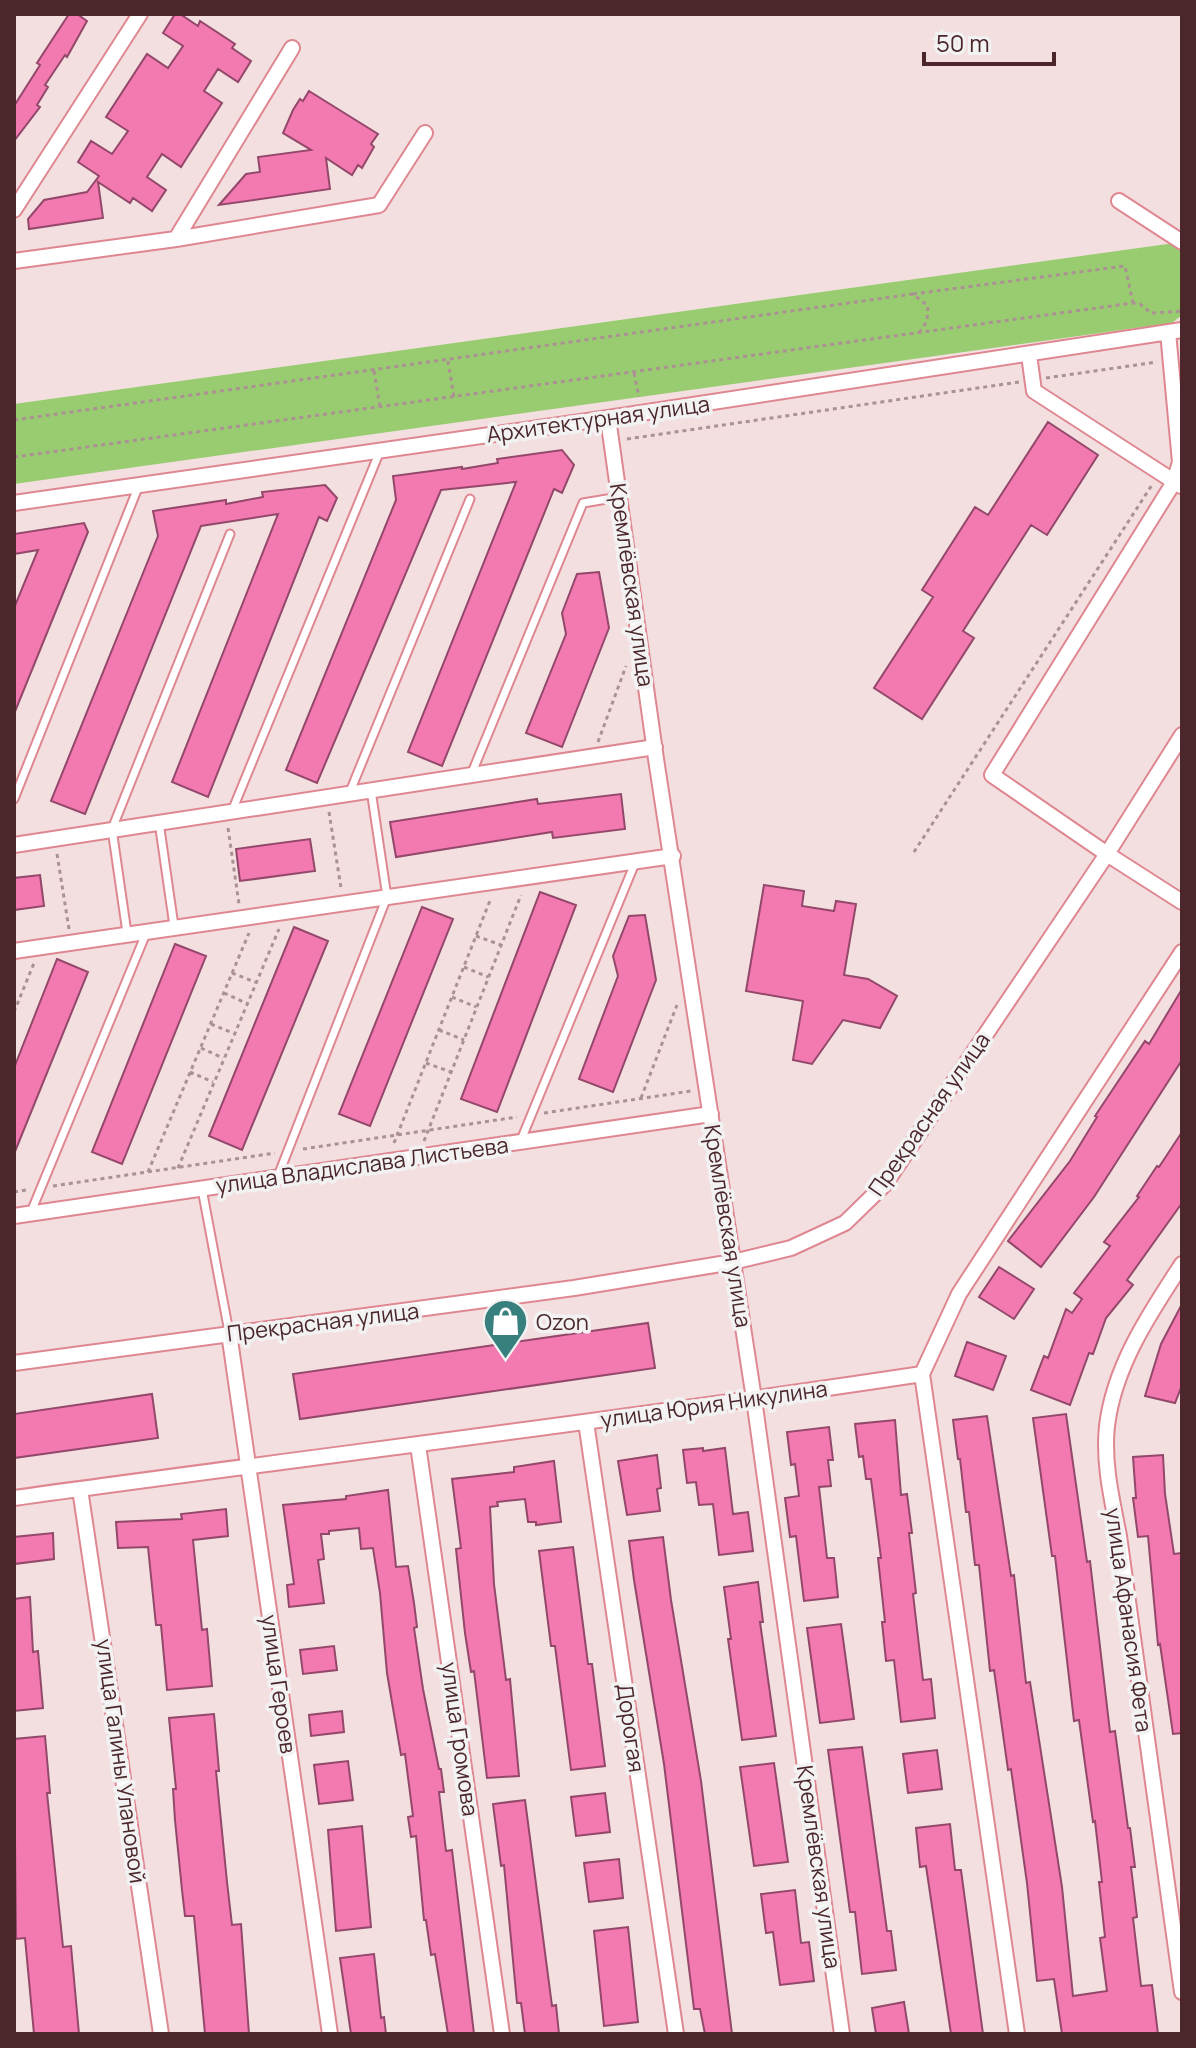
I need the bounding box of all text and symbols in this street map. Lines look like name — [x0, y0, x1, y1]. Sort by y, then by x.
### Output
scale bar — [924, 16, 1054, 66]
text: 50 m — [936, 26, 990, 59]
street label: Архитектурная улица — [484, 388, 712, 450]
street label: Кремлёвская улица — [603, 481, 661, 689]
street label: Прекрасная улица — [861, 1026, 997, 1202]
street label: Кремлёвская улица — [697, 1122, 759, 1330]
street label: улица Владислава Листьева — [214, 1130, 510, 1200]
street label: Прекрасная улица — [225, 1295, 421, 1349]
shop icon: Ozon — [481, 1298, 529, 1361]
place label: Ozon — [536, 1307, 589, 1337]
street label: улица Юрия Никулина — [599, 1373, 829, 1435]
street label: улица Афанасия Фета — [1098, 1506, 1160, 1734]
street label: улица Героев — [254, 1612, 304, 1756]
street label: улица Галины Улановой — [89, 1637, 153, 1885]
street label: улица Громова — [434, 1660, 486, 1818]
street label: Дорогая — [610, 1682, 652, 1774]
street label: Кремлёвская улица — [790, 1763, 848, 1971]

